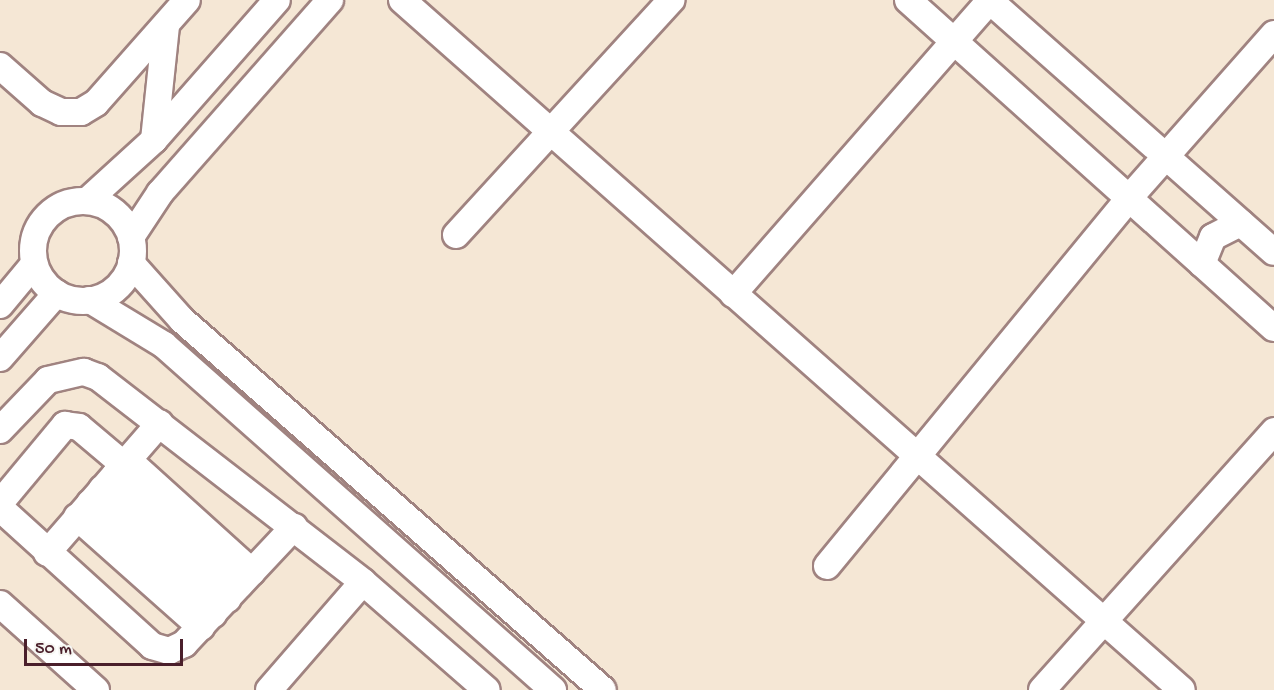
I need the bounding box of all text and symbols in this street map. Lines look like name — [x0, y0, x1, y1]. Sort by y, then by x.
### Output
scale bar — [27, 627, 186, 665]
text: 50 m — [35, 639, 72, 660]

